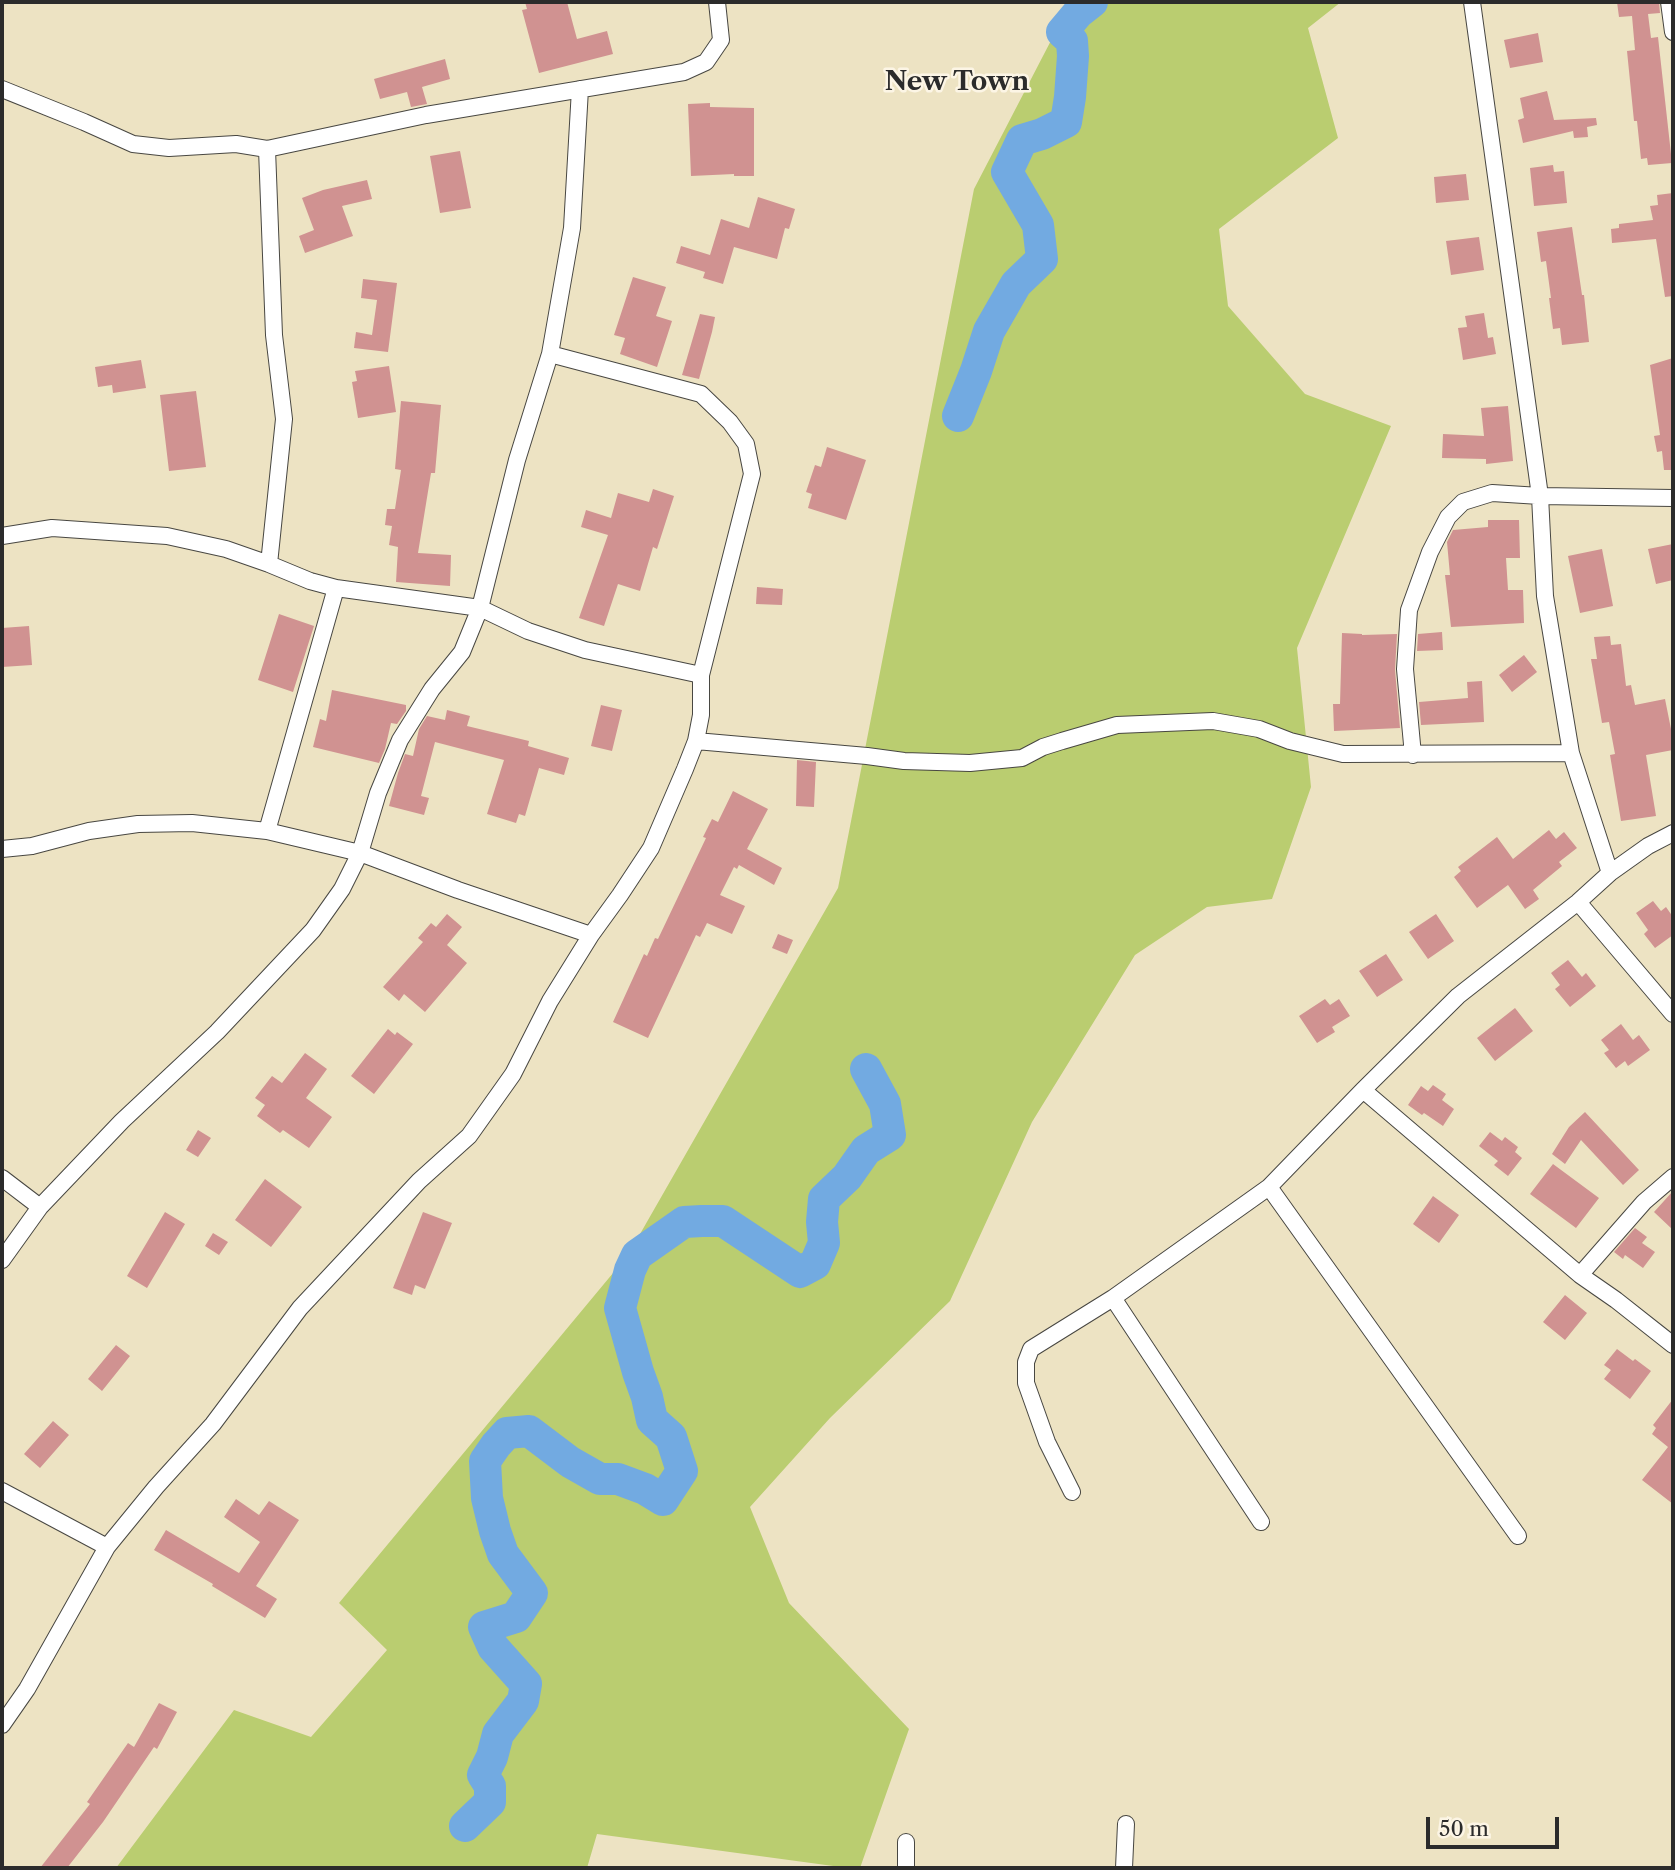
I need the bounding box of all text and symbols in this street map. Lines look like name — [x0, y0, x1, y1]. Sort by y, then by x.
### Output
district label: New Town — [885, 66, 1029, 98]
scale bar — [1430, 1804, 1563, 1848]
text: 50 m — [1439, 1816, 1489, 1841]

